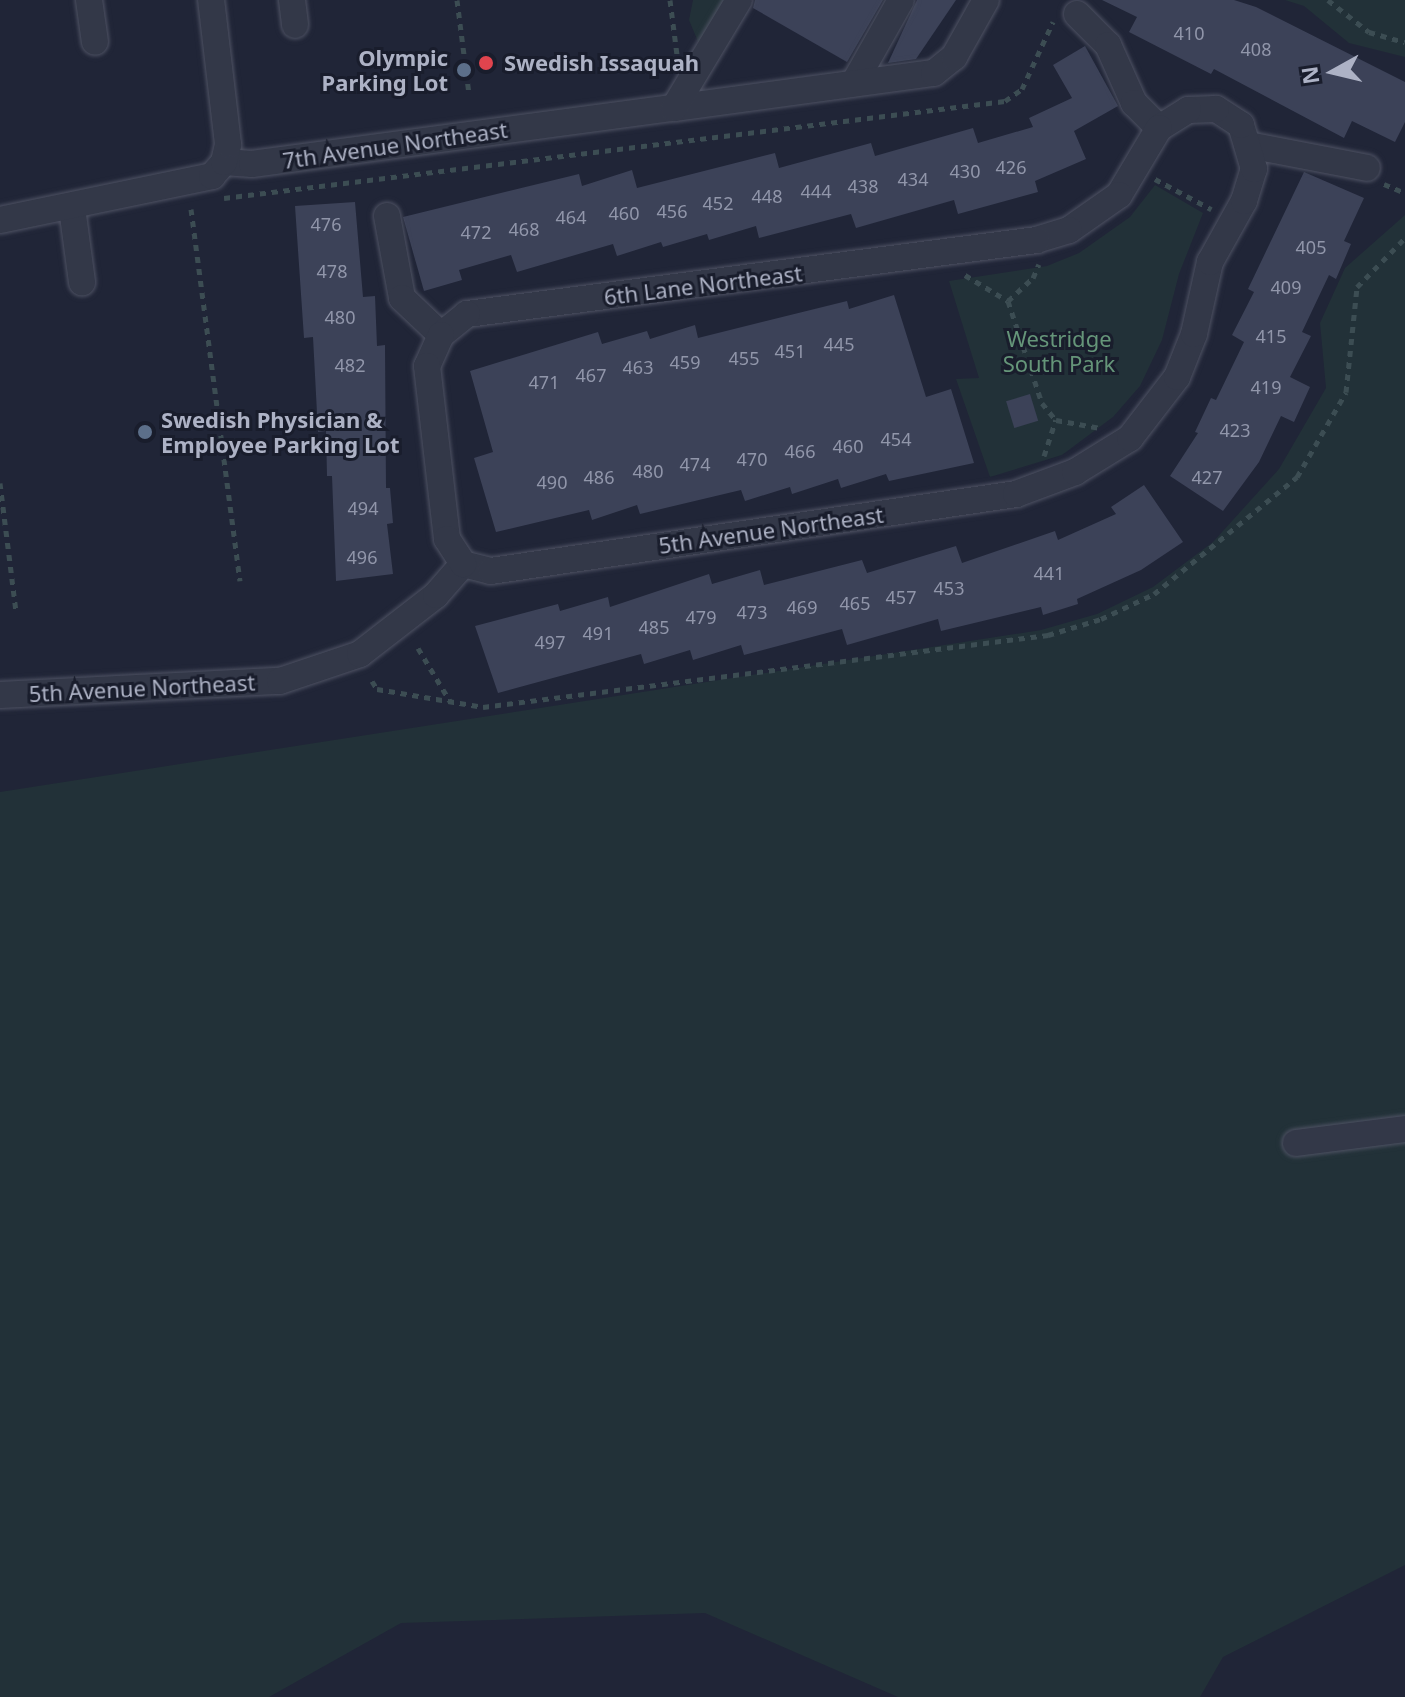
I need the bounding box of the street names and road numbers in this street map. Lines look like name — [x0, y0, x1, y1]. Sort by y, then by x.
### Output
street label: 7th Avenue Northeast — [281, 116, 509, 174]
street label: 6th Lane Northeast — [602, 260, 804, 310]
street label: 5th Avenue Northeast — [657, 501, 885, 559]
street label: 5th Avenue Northeast — [28, 669, 256, 707]

